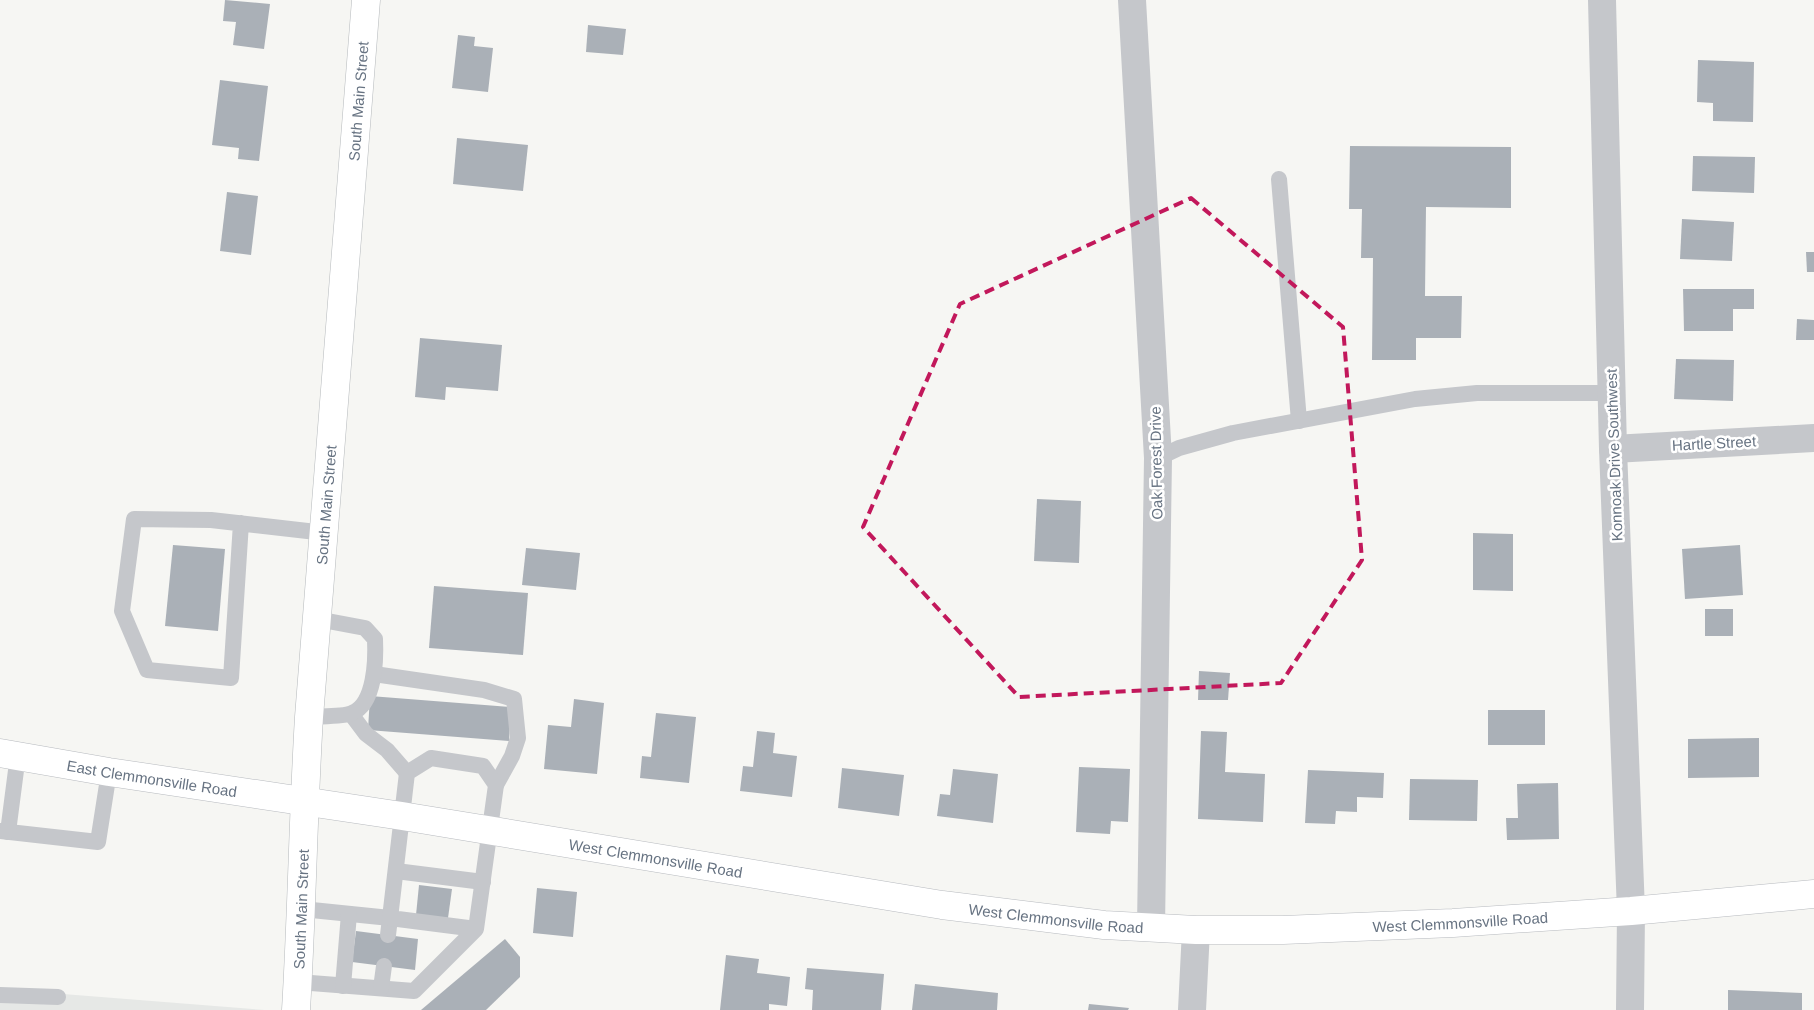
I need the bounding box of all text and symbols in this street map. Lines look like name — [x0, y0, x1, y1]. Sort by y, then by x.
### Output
street label: South Main Street — [345, 40, 371, 162]
street label: Konnoak Drive Southwest — [1602, 368, 1626, 542]
street label: Oak Forest Drive — [1147, 406, 1165, 520]
street label: Hartle Street — [1672, 432, 1757, 454]
street label: South Main Street — [313, 444, 339, 566]
street label: East Clemmonsville Road — [66, 756, 238, 800]
street label: West Clemmonsville Road — [568, 835, 744, 880]
street label: South Main Street — [290, 848, 312, 969]
street label: West Clemmonsville Road — [968, 900, 1144, 936]
street label: West Clemmonsville Road — [1372, 908, 1548, 935]

